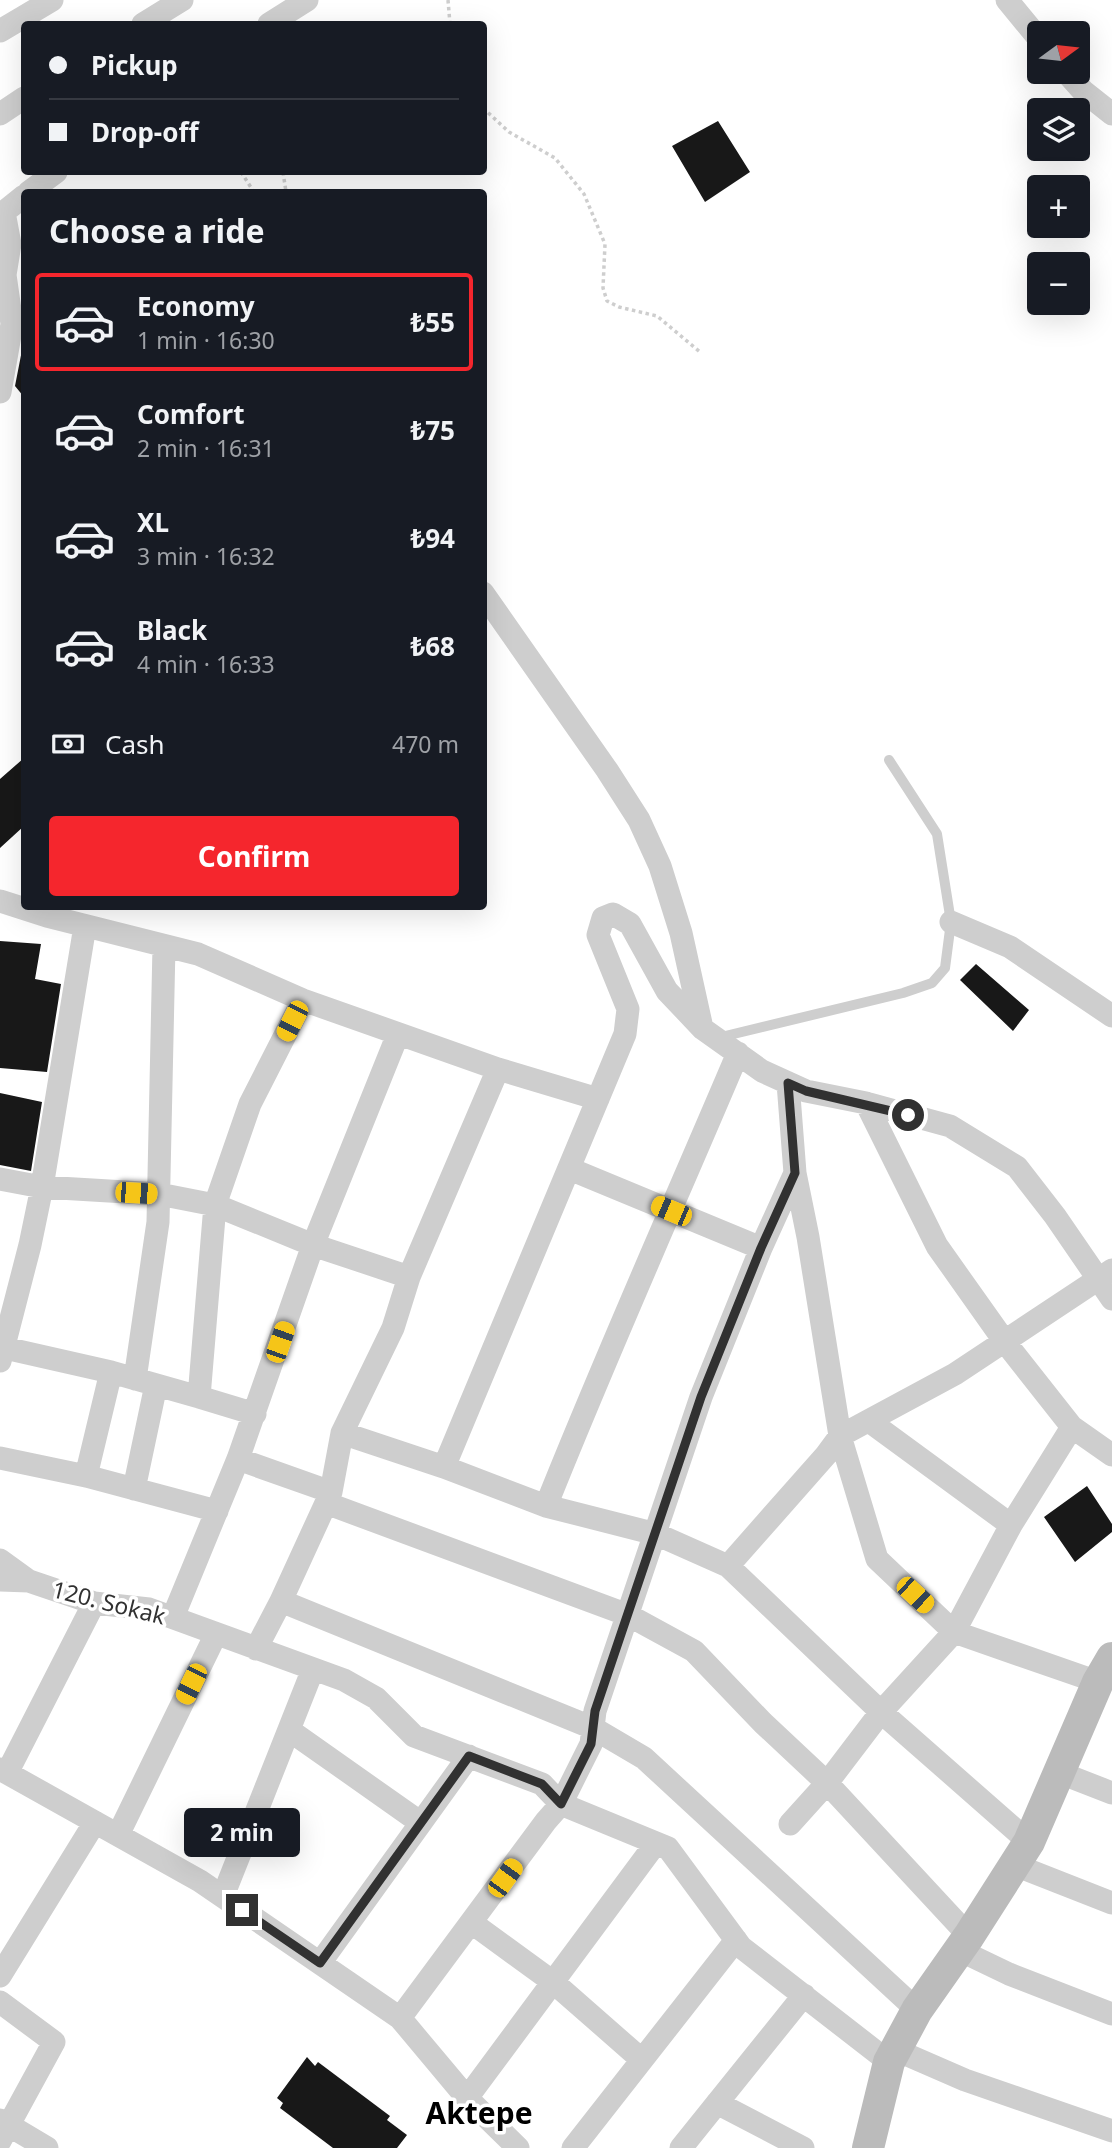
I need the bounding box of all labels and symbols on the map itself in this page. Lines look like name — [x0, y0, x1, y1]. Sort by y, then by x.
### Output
north arrow — [1027, 21, 1090, 84]
car — [274, 998, 311, 1044]
route start — [892, 1099, 924, 1131]
car — [115, 1181, 158, 1205]
car — [648, 1193, 695, 1229]
car — [264, 1319, 297, 1365]
street label: 120. Sokak — [49, 1572, 170, 1632]
car — [893, 1573, 938, 1617]
car — [173, 1661, 210, 1707]
callout: 2 min — [184, 1808, 300, 1857]
car — [485, 1855, 526, 1901]
route end — [226, 1894, 258, 1926]
district label: Aktepe — [425, 2092, 533, 2133]

